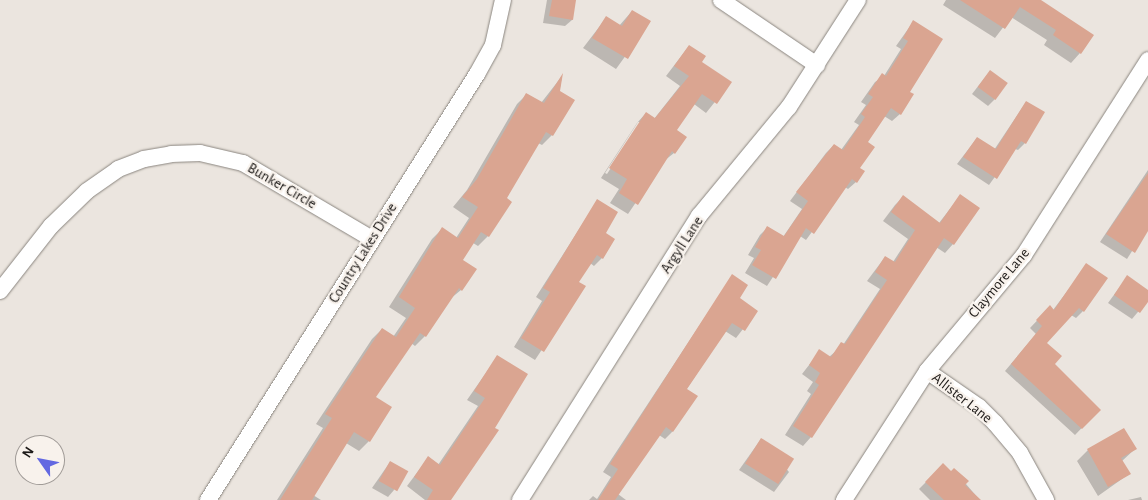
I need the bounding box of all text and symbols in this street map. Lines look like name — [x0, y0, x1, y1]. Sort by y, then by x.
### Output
street label: Bunker Circle — [244, 159, 320, 213]
street label: Country Lakes Drive — [325, 200, 401, 306]
street label: Argyll Lane — [657, 213, 707, 277]
street label: Claymore Lane — [965, 244, 1033, 322]
street label: Allister Lane — [928, 369, 996, 427]
north arrow — [15, 435, 65, 485]
text: N — [20, 444, 37, 460]

